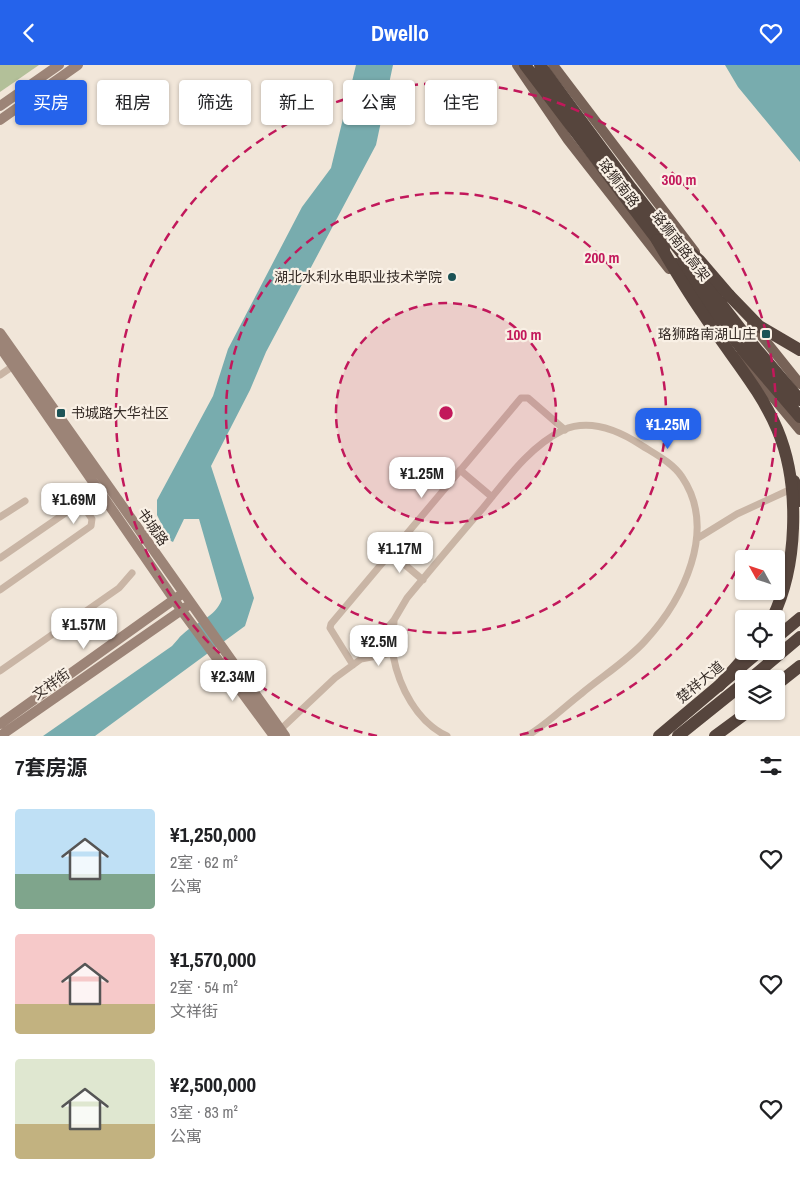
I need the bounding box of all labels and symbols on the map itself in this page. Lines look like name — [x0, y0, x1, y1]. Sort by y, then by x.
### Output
street label: 珞狮南路 — [595, 155, 643, 211]
text: 300 m — [662, 169, 696, 190]
street label: 珞狮南路高架 — [648, 207, 714, 285]
text: 200 m — [585, 247, 619, 268]
place label: 湖北水利水电职业技术学院 — [274, 268, 442, 286]
marker: 湖北水利水电职业技术学院 — [446, 271, 458, 283]
text: 100 m — [507, 324, 541, 345]
place label: 珞狮路南湖山庄 — [658, 325, 756, 343]
marker: 珞狮路南湖山庄 — [760, 328, 772, 340]
place label: 书城路大华社区 — [71, 404, 169, 422]
centre of rings — [437, 404, 455, 422]
marker: 书城路大华社区 — [55, 407, 67, 419]
pin: ¥1.25M — [627, 407, 709, 450]
pin: ¥1.25M — [381, 457, 463, 499]
pin: ¥1.69M — [33, 483, 115, 525]
street label: 书城路 — [134, 505, 172, 549]
pin: ¥1.17M — [359, 531, 441, 574]
north arrow — [735, 550, 785, 600]
pin: ¥1.57M — [43, 607, 125, 650]
pin: ¥2.5M — [344, 625, 414, 667]
street label: 楚祥大道 — [673, 657, 727, 707]
pin: ¥2.34M — [192, 659, 274, 702]
street label: 文祥街 — [29, 665, 73, 703]

